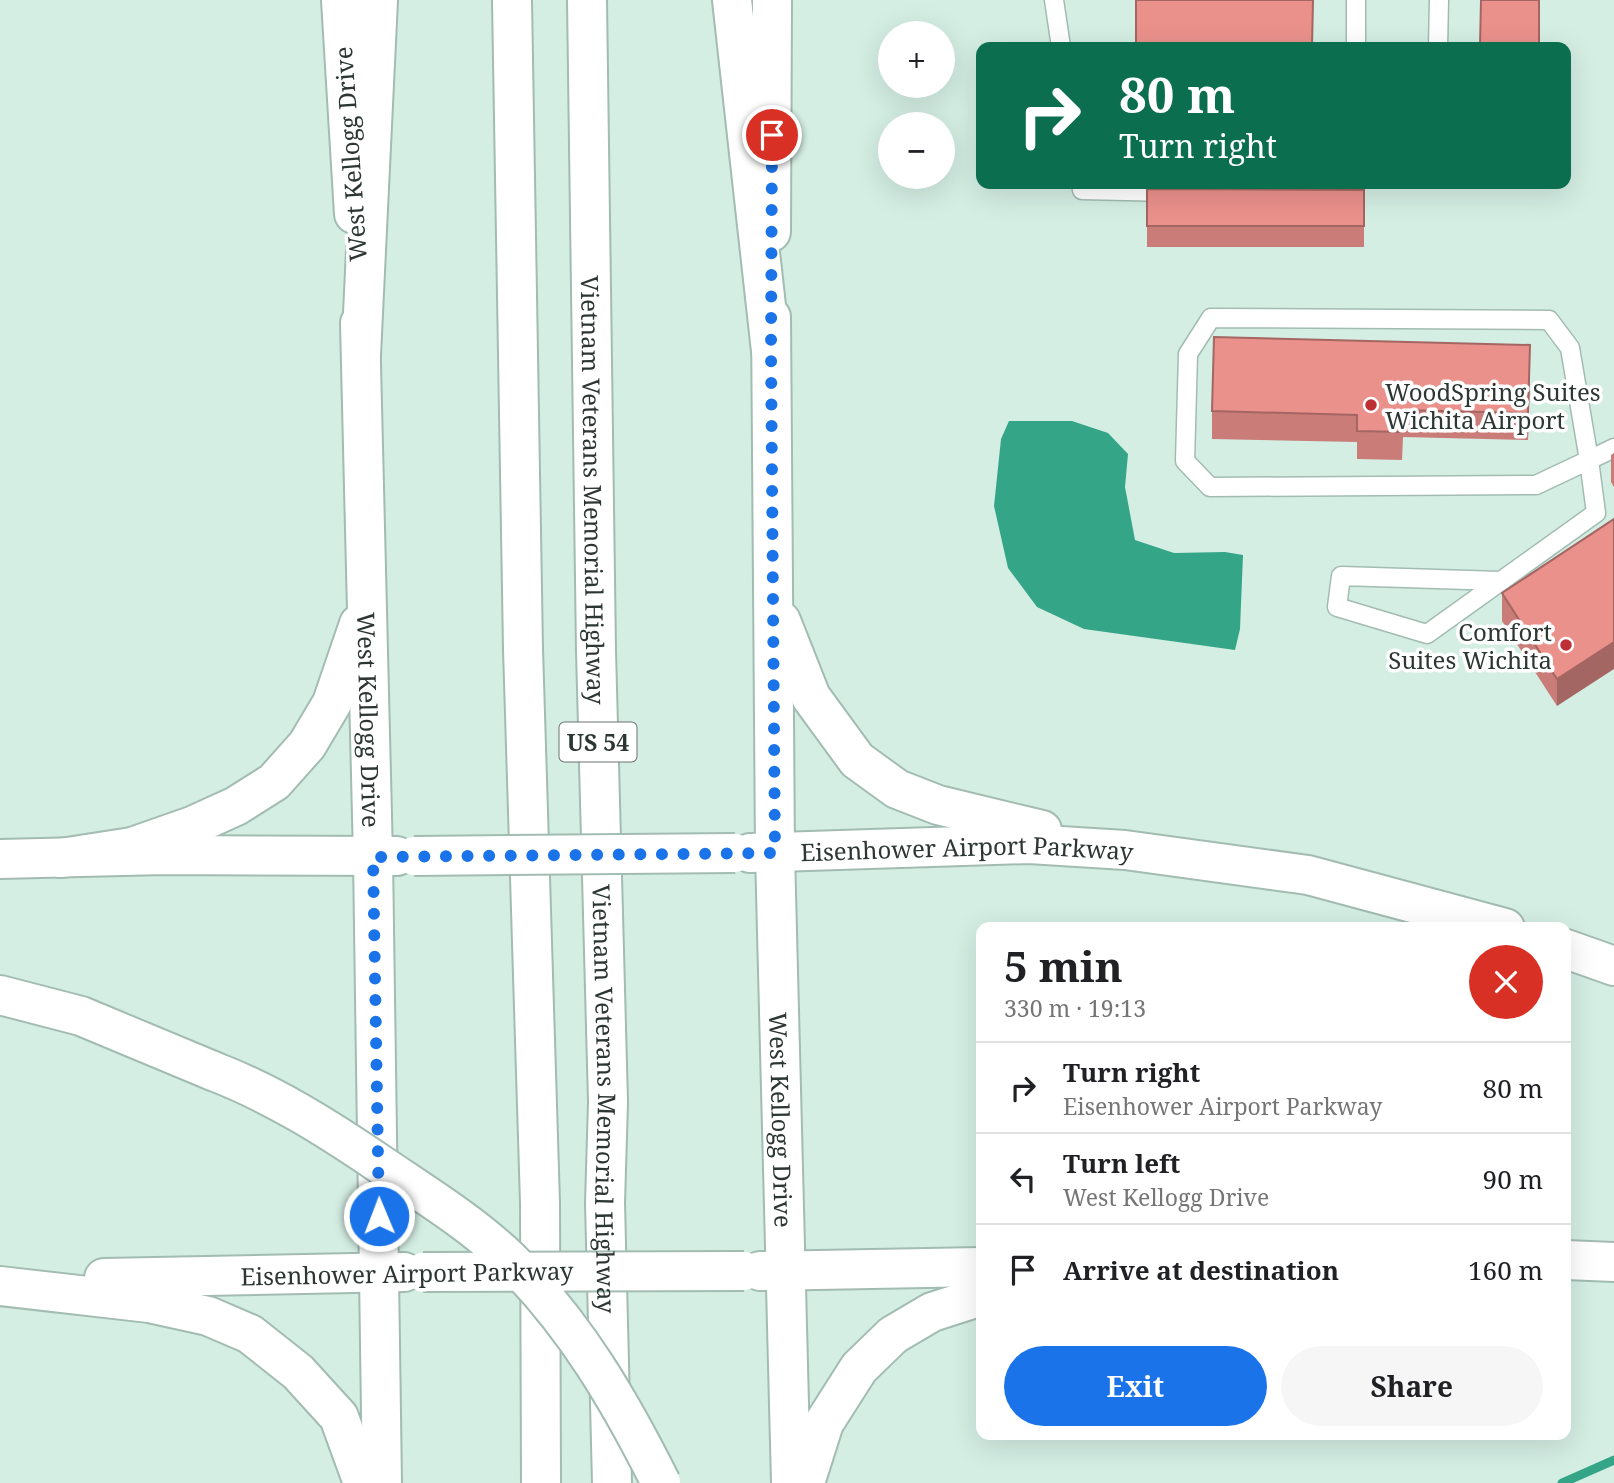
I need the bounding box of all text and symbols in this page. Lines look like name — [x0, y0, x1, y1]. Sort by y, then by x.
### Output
map controls — [878, 21, 955, 189]
button: + — [878, 21, 955, 98]
street label: West Kellogg Drive — [326, 46, 374, 262]
text: 80 m — [1119, 61, 1235, 127]
icon: right — [1004, 70, 1095, 161]
pin — [742, 105, 802, 165]
button: − — [878, 112, 955, 189]
icon: arrive — [753, 116, 791, 154]
text: Turn right — [1119, 124, 1277, 167]
street label: Vietnam Veterans Memorial Highway — [574, 275, 614, 705]
place label: WoodSpring Suites Wichita Airport — [1385, 375, 1601, 436]
marker: WoodSpring Suites Wichita Airport — [1363, 397, 1379, 413]
street label: West Kellogg Drive — [351, 612, 389, 828]
place label: Comfort Suites Wichita — [1388, 615, 1552, 676]
marker: Comfort Suites Wichita — [1558, 637, 1574, 653]
road number: US 54 — [560, 722, 636, 762]
street label: Eisenhower Airport Parkway — [800, 827, 1136, 868]
street label: Vietnam Veterans Memorial Highway — [586, 884, 625, 1314]
text: 5 min — [1004, 937, 1123, 994]
button: close — [1469, 945, 1543, 1019]
text: 330 m · 19:13 — [1004, 992, 1146, 1024]
street label: West Kellogg Drive — [763, 1012, 801, 1228]
text: Turn right — [1063, 1054, 1200, 1090]
icon: right — [1004, 1069, 1042, 1107]
text: 80 m — [1483, 1070, 1543, 1106]
text: Eisenhower Airport Parkway — [1063, 1090, 1382, 1122]
text: Turn left — [1063, 1145, 1180, 1181]
icon: left — [1004, 1160, 1042, 1198]
text: 90 m — [1483, 1161, 1543, 1197]
position arrow — [342, 1179, 416, 1253]
text: West Kellogg Drive — [1063, 1181, 1269, 1213]
icon: arrive — [1004, 1251, 1042, 1289]
text: Arrive at destination — [1063, 1252, 1339, 1288]
text: 160 m — [1468, 1252, 1543, 1288]
street label: Eisenhower Airport Parkway — [240, 1254, 574, 1292]
button: Exit — [1004, 1346, 1267, 1426]
button: Share — [1281, 1346, 1543, 1426]

